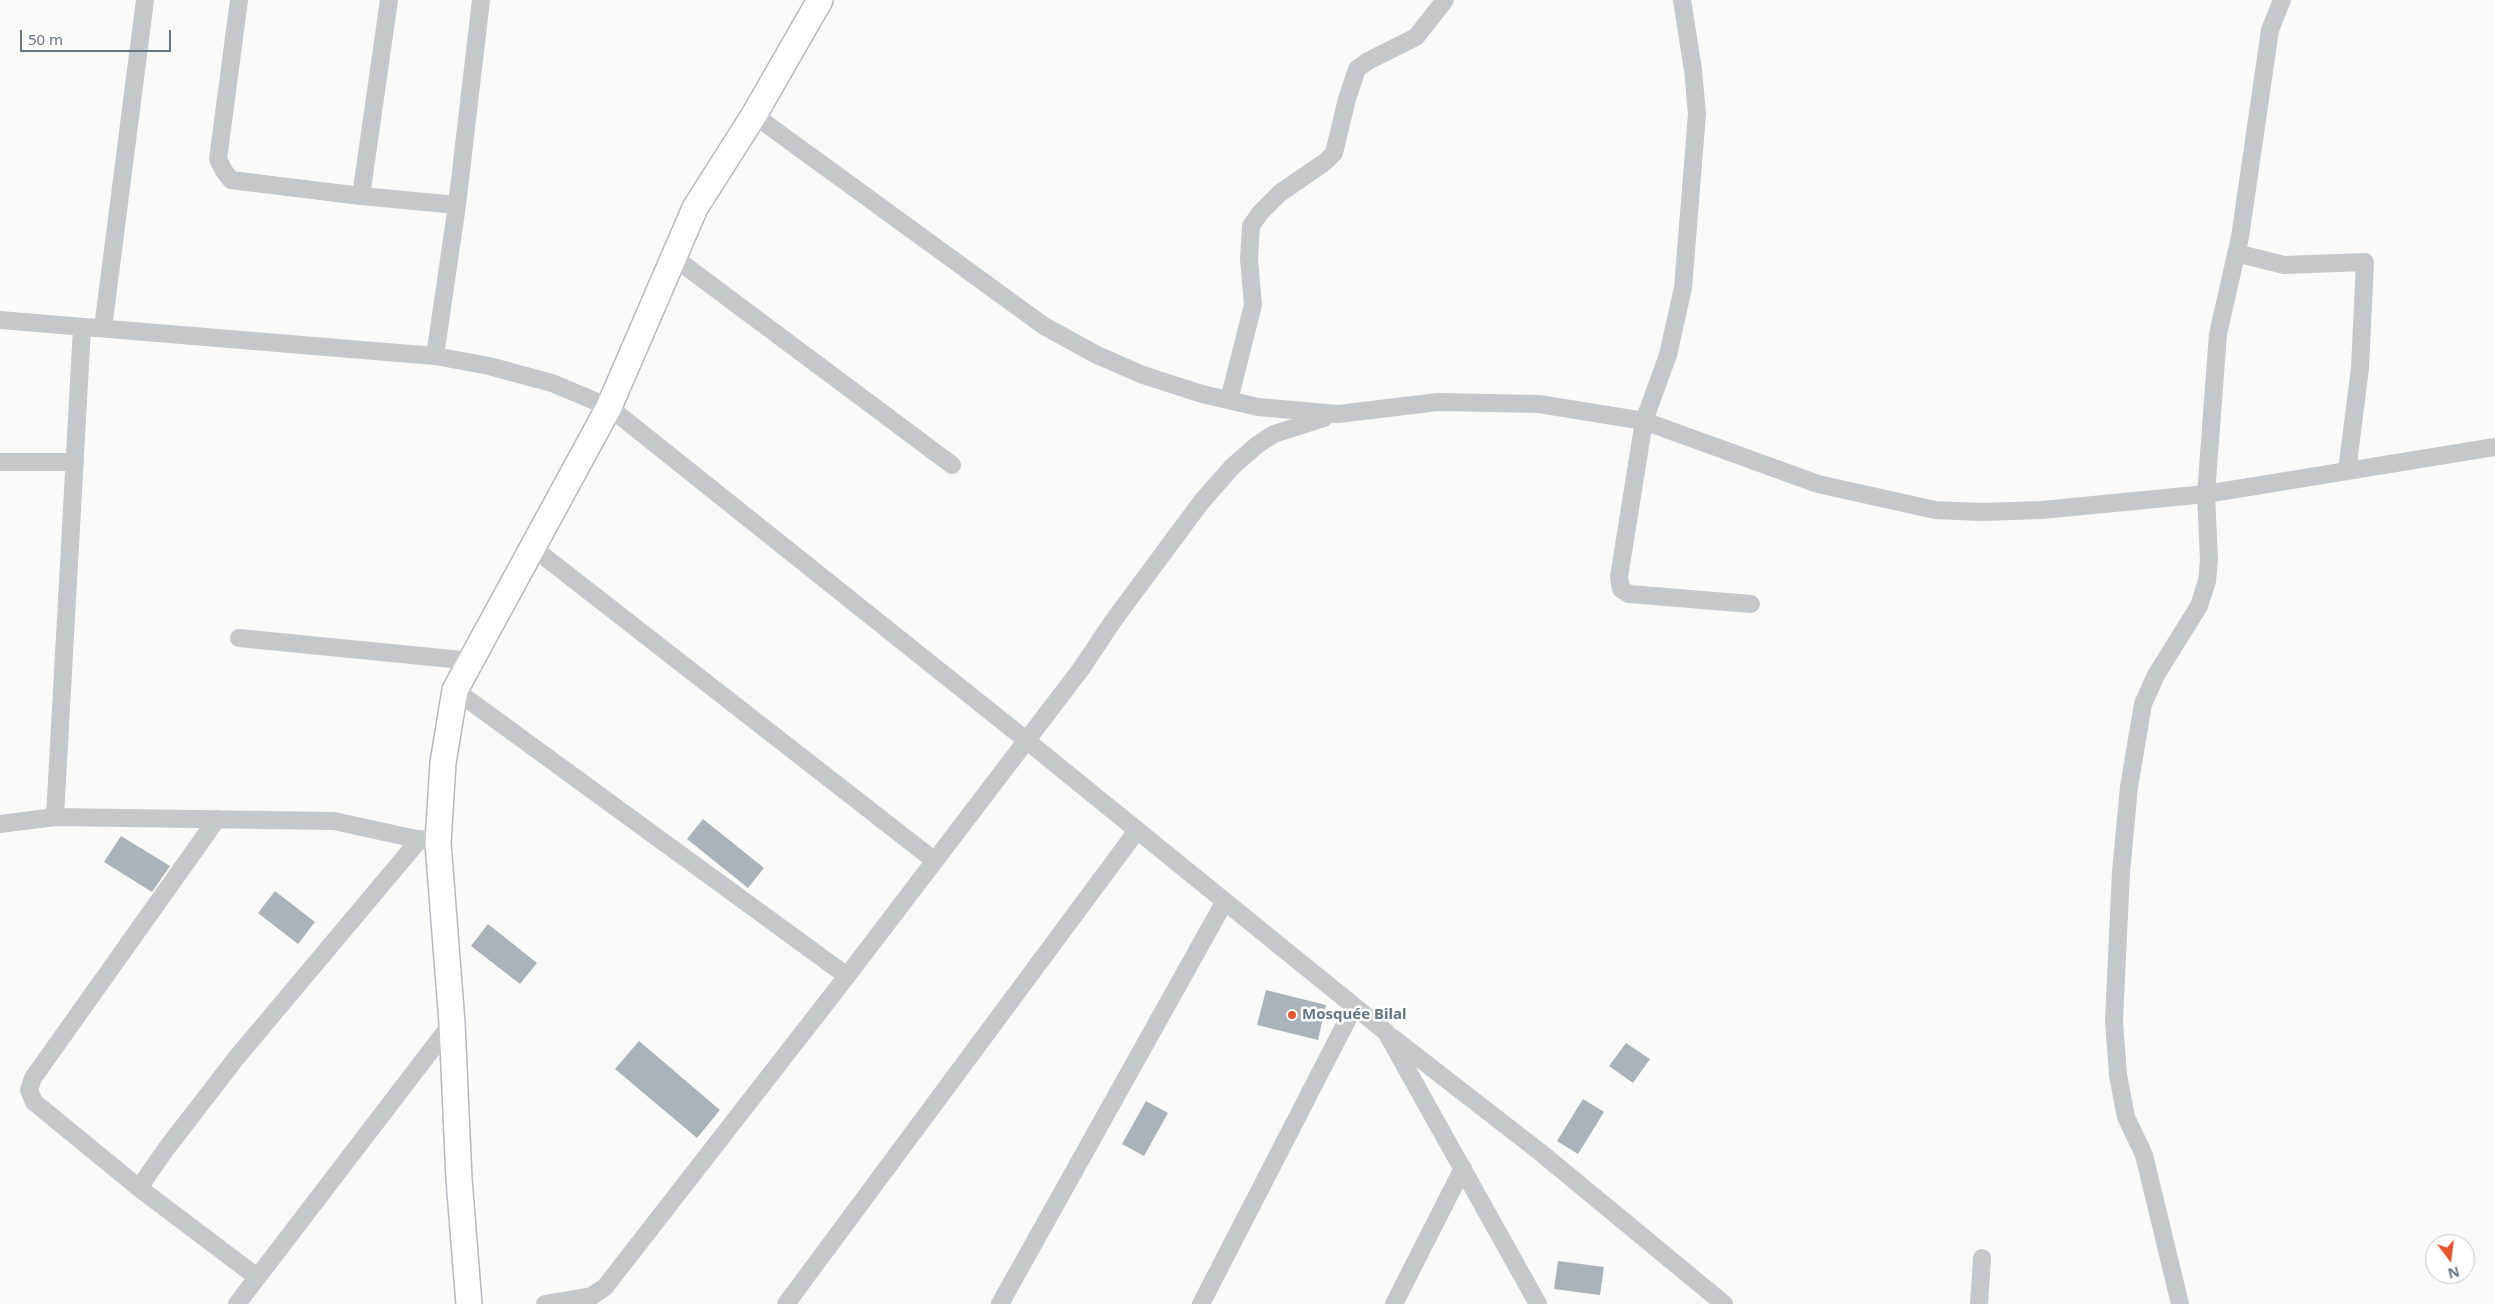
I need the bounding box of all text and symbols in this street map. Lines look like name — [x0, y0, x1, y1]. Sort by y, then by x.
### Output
scale bar — [22, 20, 174, 52]
text: 50 m — [28, 29, 63, 49]
place label: Mosquée Bilal — [1302, 1006, 1406, 1024]
marker: Mosquée Bilal — [1286, 1009, 1298, 1021]
north arrow — [2425, 1234, 2475, 1284]
text: N — [2446, 1262, 2462, 1284]

